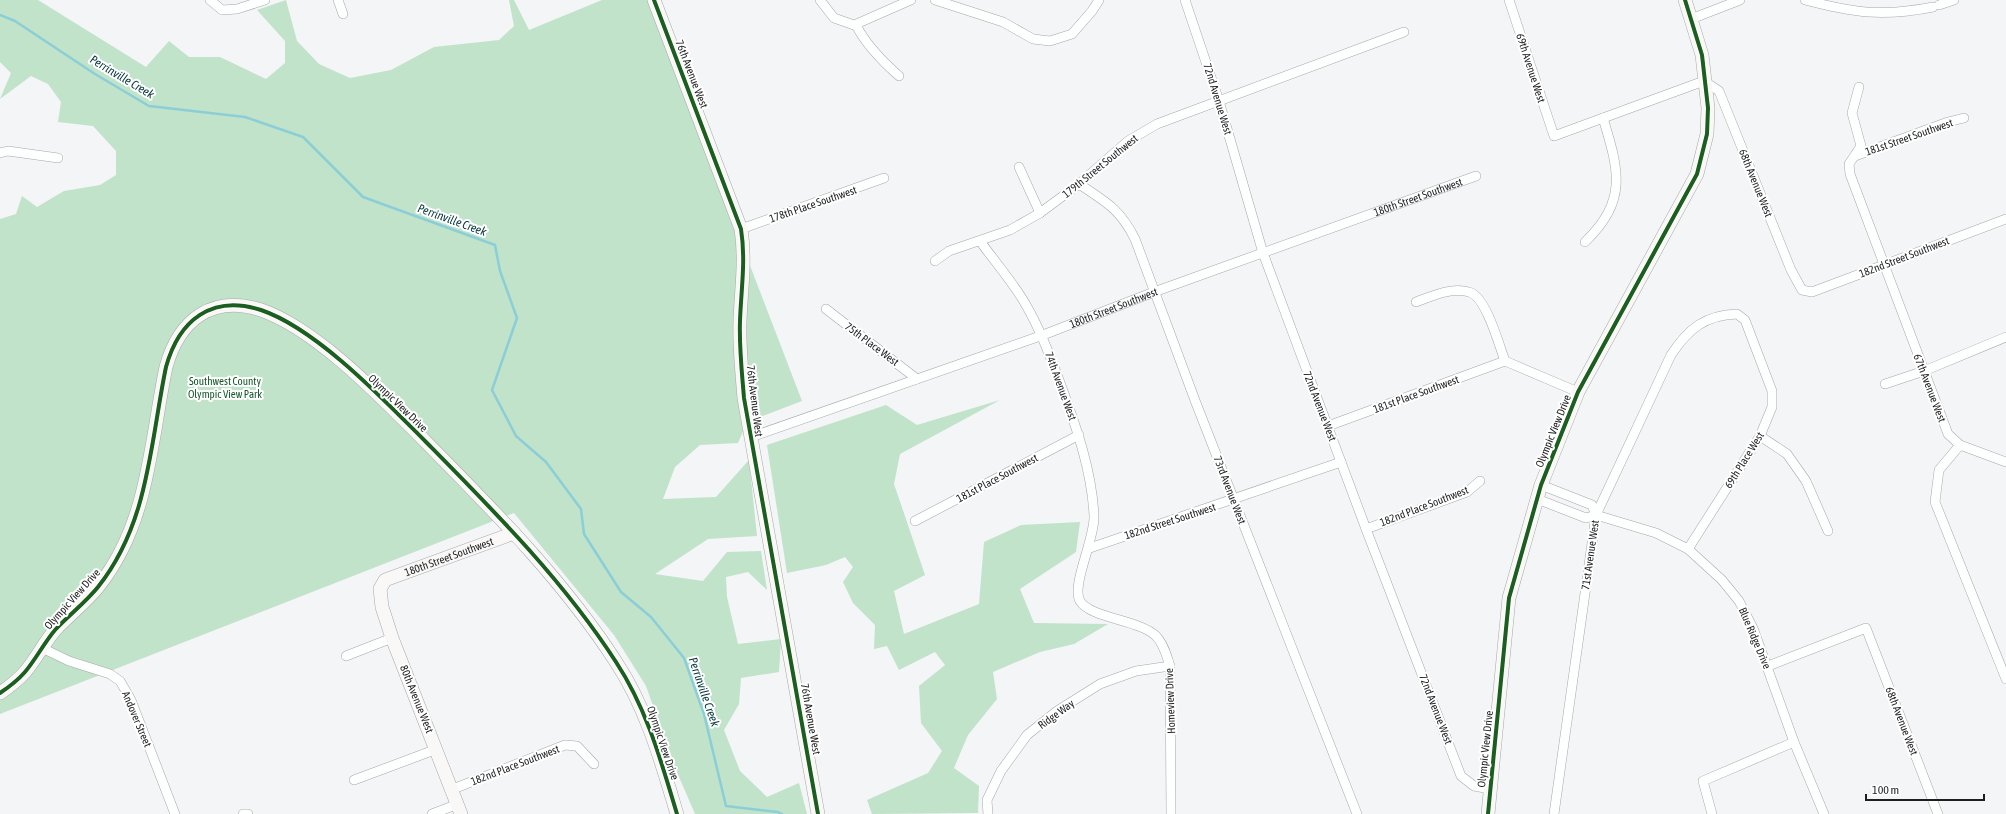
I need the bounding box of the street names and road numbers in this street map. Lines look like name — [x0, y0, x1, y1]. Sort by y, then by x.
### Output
street label: 69th Avenue West — [1514, 32, 1548, 104]
street label: 76th Avenue West — [673, 38, 711, 110]
street label: 72nd Avenue West — [1201, 62, 1235, 136]
street label: 181st Street Southwest — [1864, 116, 1954, 158]
street label: 179th Street Southwest — [1060, 132, 1140, 200]
street label: 68th Avenue West — [1737, 147, 1775, 219]
street label: 180th Street Southwest — [1372, 175, 1464, 218]
street label: 178th Place Southwest — [768, 183, 858, 225]
street label: 182nd Street Southwest — [1857, 234, 1951, 280]
street label: 180th Street Southwest — [1068, 285, 1159, 330]
street label: 75th Place West — [843, 320, 901, 368]
street label: 74th Avenue West — [1043, 350, 1079, 422]
street label: 67th Avenue West — [1911, 352, 1949, 424]
street label: 76th Avenue West — [745, 365, 765, 437]
street label: 72nd Avenue West — [1301, 369, 1339, 443]
street label: Olympic View Drive — [366, 372, 430, 434]
street label: 181st Place Southwest — [1372, 373, 1460, 415]
street label: Olympic View Drive — [1533, 393, 1573, 469]
street label: 69th Place West — [1722, 430, 1766, 490]
street label: 181st Place Southwest — [954, 452, 1040, 504]
street label: 73rd Avenue West — [1212, 454, 1248, 526]
street label: 182nd Place Southwest — [1378, 484, 1470, 528]
street label: 182nd Street Southwest — [1123, 501, 1217, 541]
street label: 71st Avenue West — [1579, 519, 1601, 591]
street label: 180th Street Southwest — [403, 535, 495, 578]
street label: Olympic View Drive — [42, 566, 102, 632]
street label: Blue Ridge Drive — [1737, 605, 1773, 671]
street label: 80th Avenue West — [398, 663, 436, 735]
street label: Homeview Drive — [1163, 668, 1177, 734]
street label: 72nd Avenue West — [1417, 672, 1455, 746]
street label: 76th Avenue West — [799, 683, 823, 755]
street label: 68th Avenue West — [1883, 685, 1921, 757]
street label: Andover Street — [120, 689, 154, 749]
street label: Ridge Way — [1036, 697, 1077, 731]
street label: Olympic View Drive — [645, 705, 681, 781]
street label: Olympic View Drive — [1475, 710, 1495, 788]
street label: 182nd Place Southwest — [469, 743, 561, 787]

